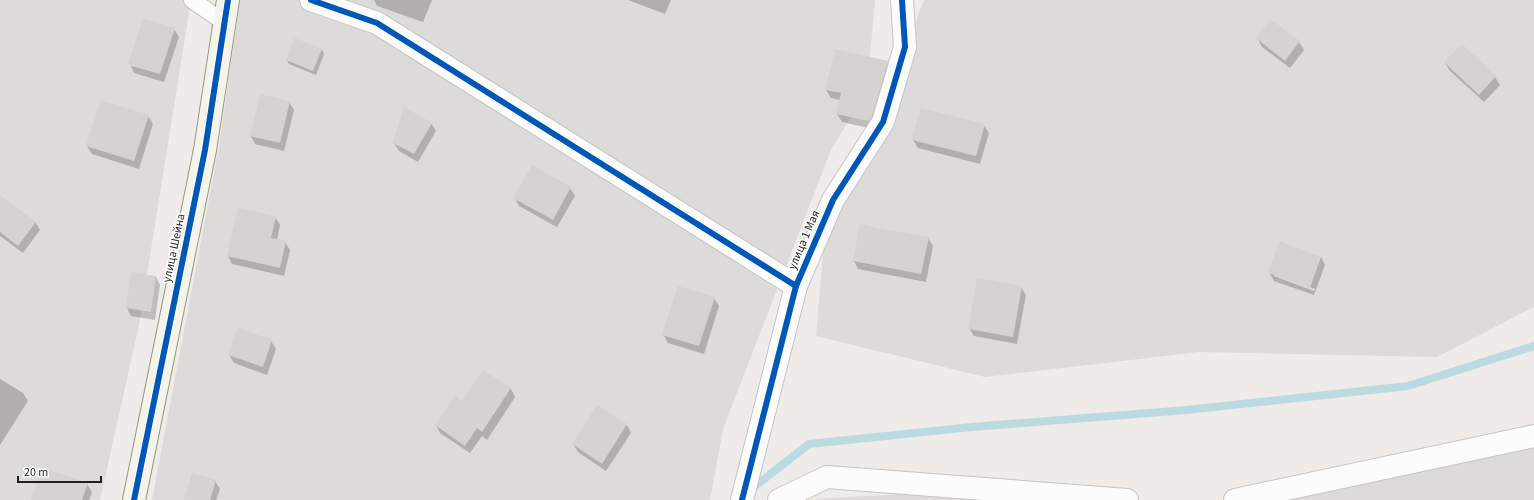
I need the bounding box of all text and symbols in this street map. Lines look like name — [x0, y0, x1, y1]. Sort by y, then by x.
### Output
street label: улица 1 Мая — [784, 208, 824, 272]
street label: улица Шейна — [158, 212, 190, 284]
scale bar — [18, 458, 101, 484]
text: 20 m — [24, 464, 48, 481]

